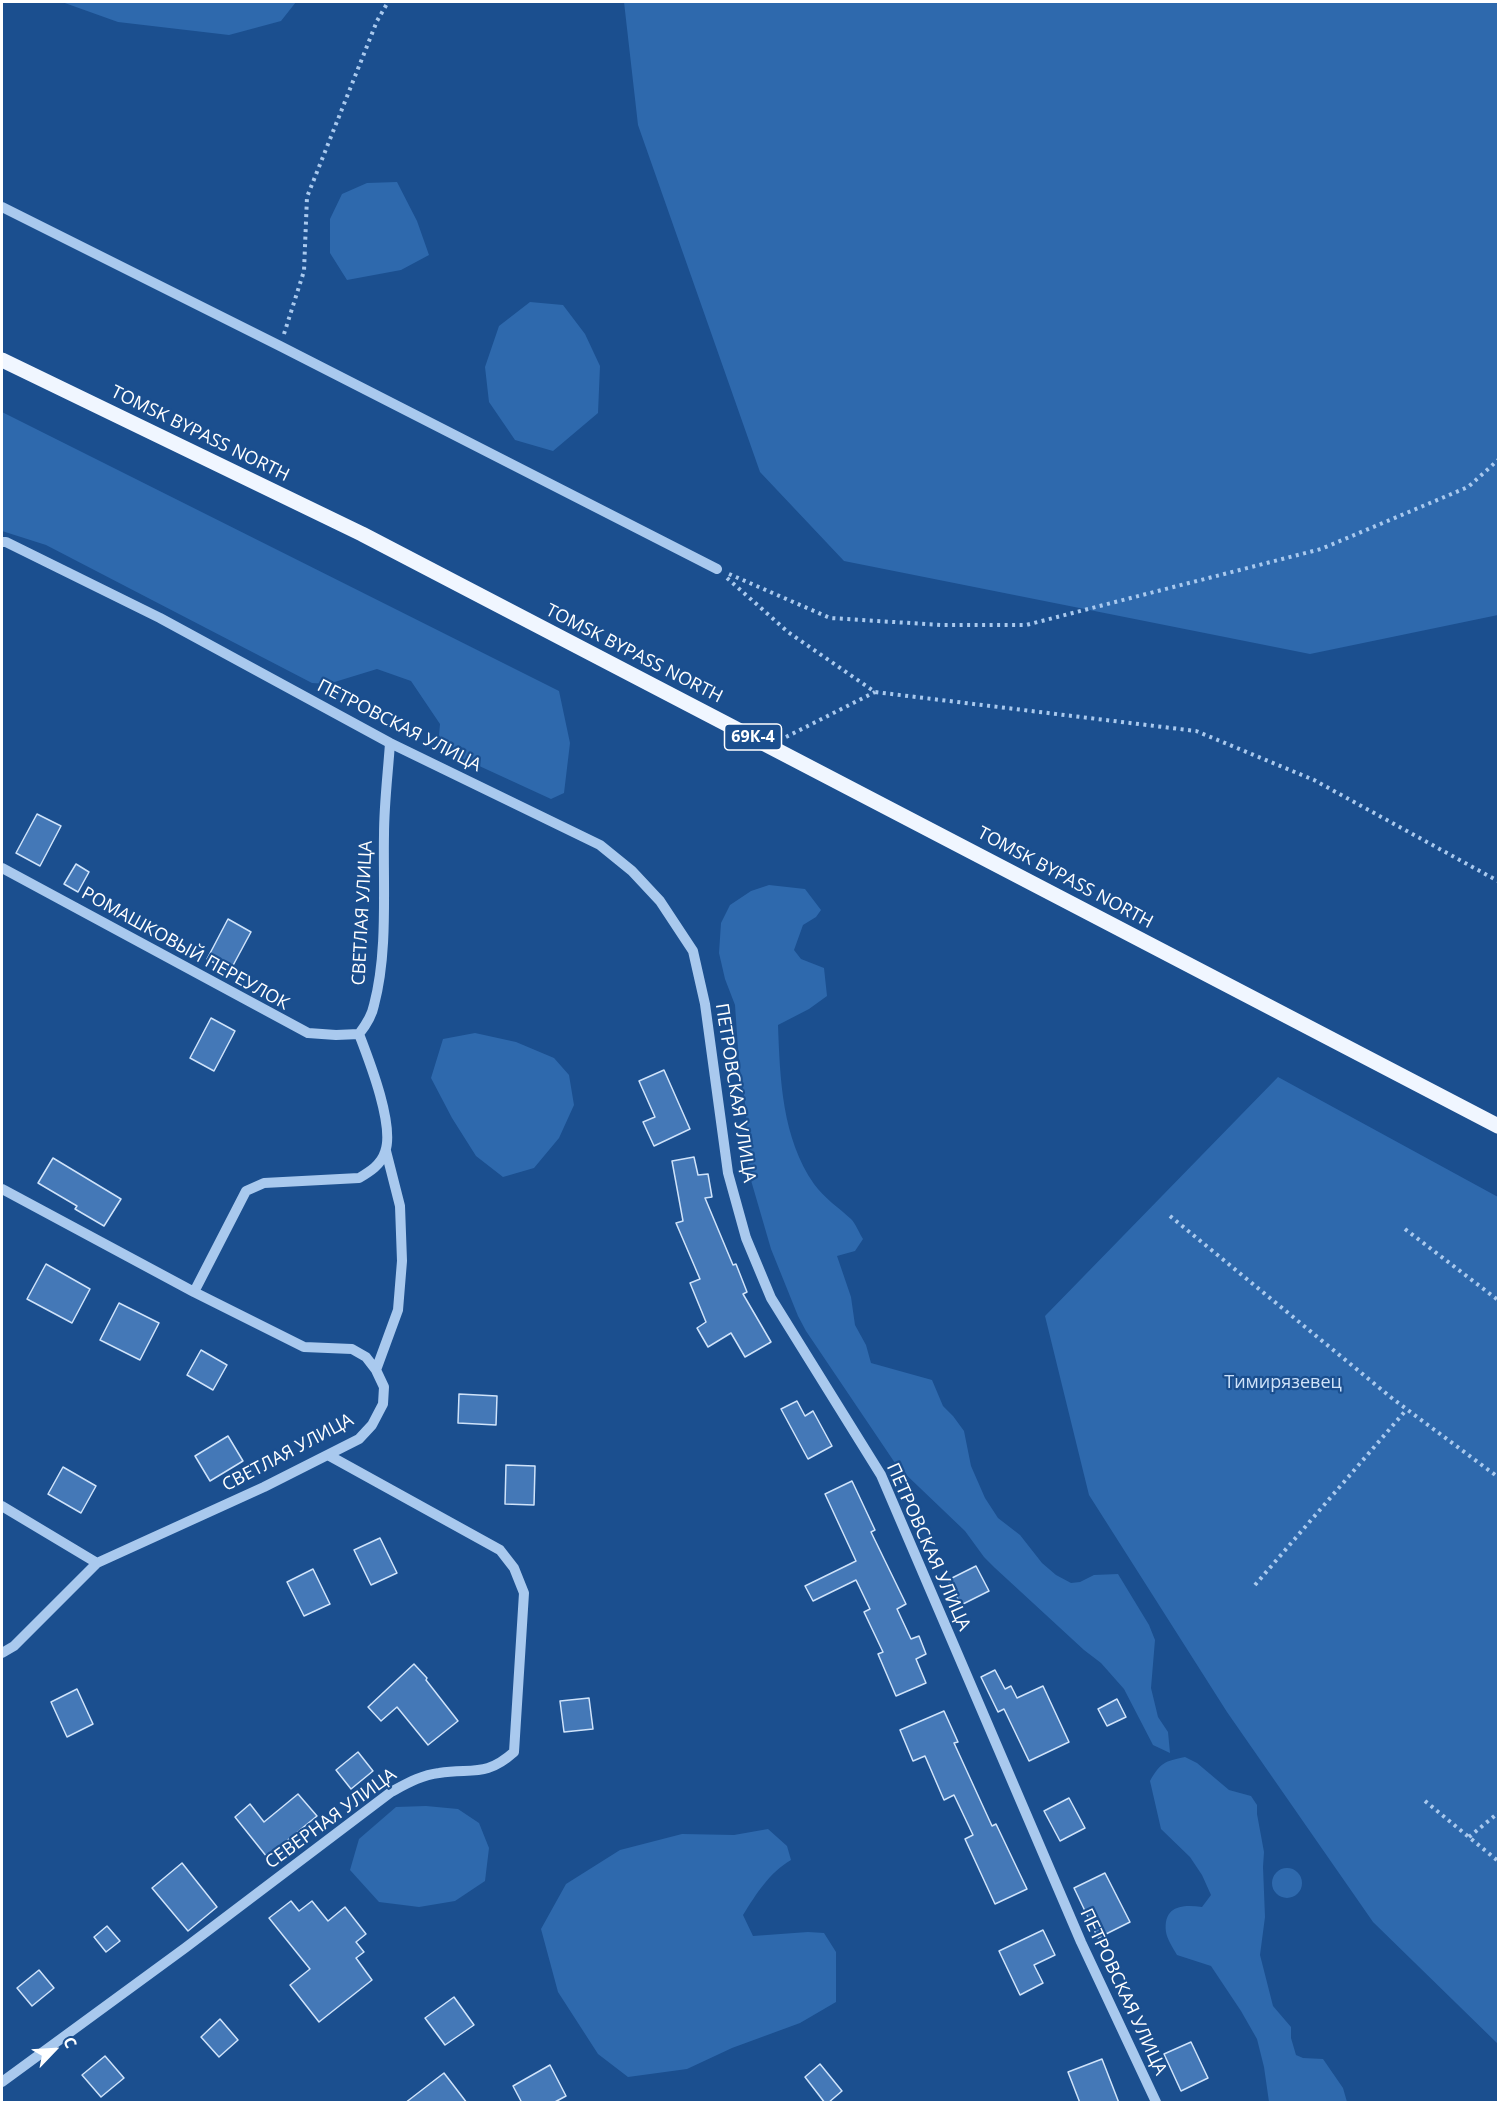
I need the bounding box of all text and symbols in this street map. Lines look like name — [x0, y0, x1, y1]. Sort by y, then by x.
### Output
street label: TOMSK BYPASS NORTH — [107, 381, 293, 487]
street label: TOMSK BYPASS NORTH — [542, 600, 726, 708]
street label: ПЕТРОВСКАЯ УЛИЦА — [313, 675, 485, 777]
road number: 69К-4 — [724, 724, 782, 750]
street label: TOMSK BYPASS NORTH — [973, 822, 1157, 934]
street label: СВЕТЛАЯ УЛИЦА — [348, 840, 378, 986]
street label: РОМАШКОВЫЙ ПЕРЕУЛОК — [77, 883, 293, 1015]
street label: ПЕТРОВСКАЯ УЛИЦА — [710, 1002, 760, 1184]
park label: Тимирязевец — [1224, 1372, 1342, 1394]
street label: СВЕТЛАЯ УЛИЦА — [219, 1409, 357, 1497]
street label: ПЕТРОВСКАЯ УЛИЦА — [881, 1460, 975, 1634]
street label: СЕВЕРНАЯ УЛИЦА — [261, 1764, 401, 1874]
street label: ПЕТРОВСКАЯ УЛИЦА — [1075, 1905, 1171, 2079]
north arrow — [24, 2020, 84, 2080]
text: С — [58, 2033, 82, 2052]

